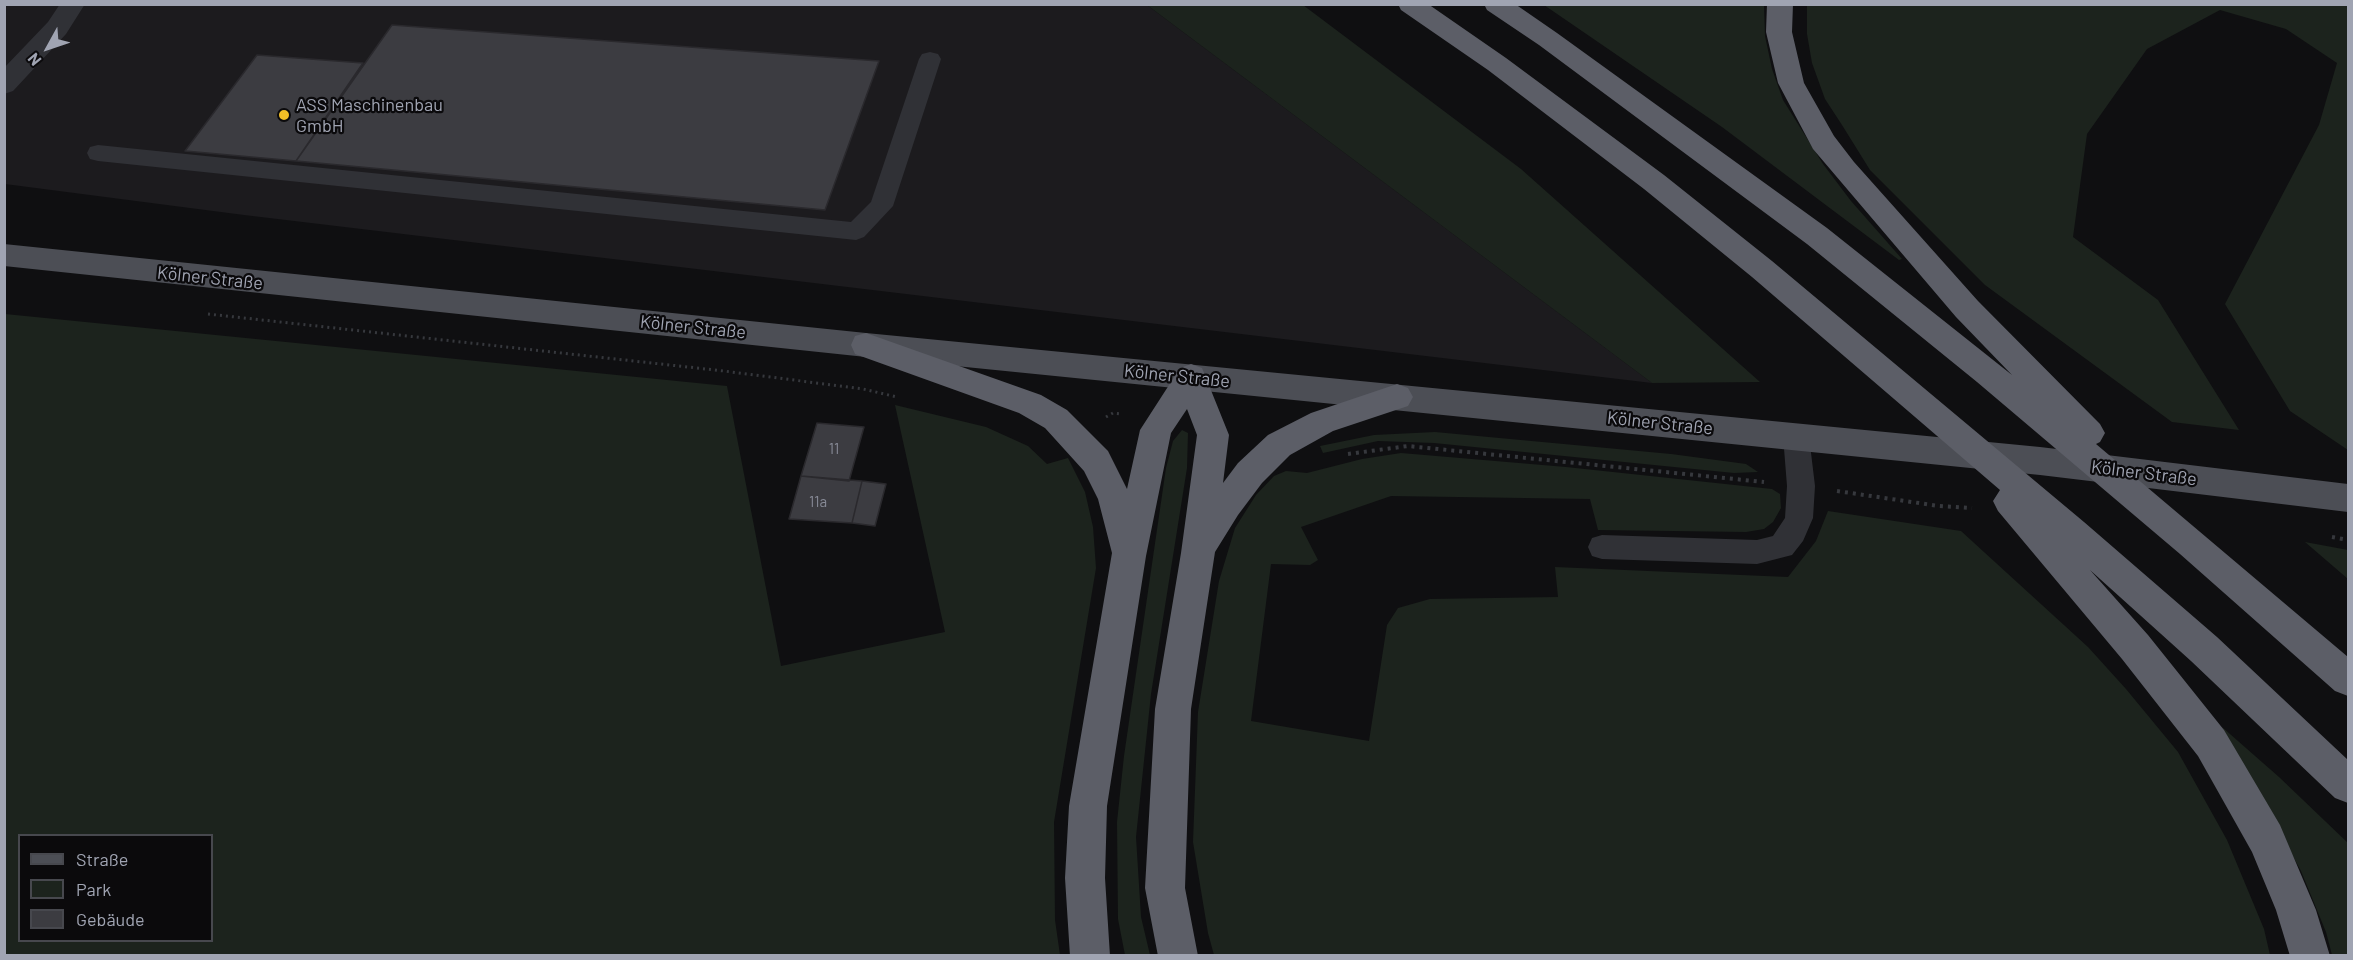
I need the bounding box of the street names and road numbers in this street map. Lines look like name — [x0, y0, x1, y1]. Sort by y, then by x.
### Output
street label: Kölner Straße — [156, 262, 264, 294]
street label: Kölner Straße — [639, 311, 747, 343]
street label: Kölner Straße — [1123, 360, 1231, 392]
street label: Kölner Straße — [1606, 407, 1714, 439]
street label: Kölner Straße — [2090, 456, 2198, 490]

